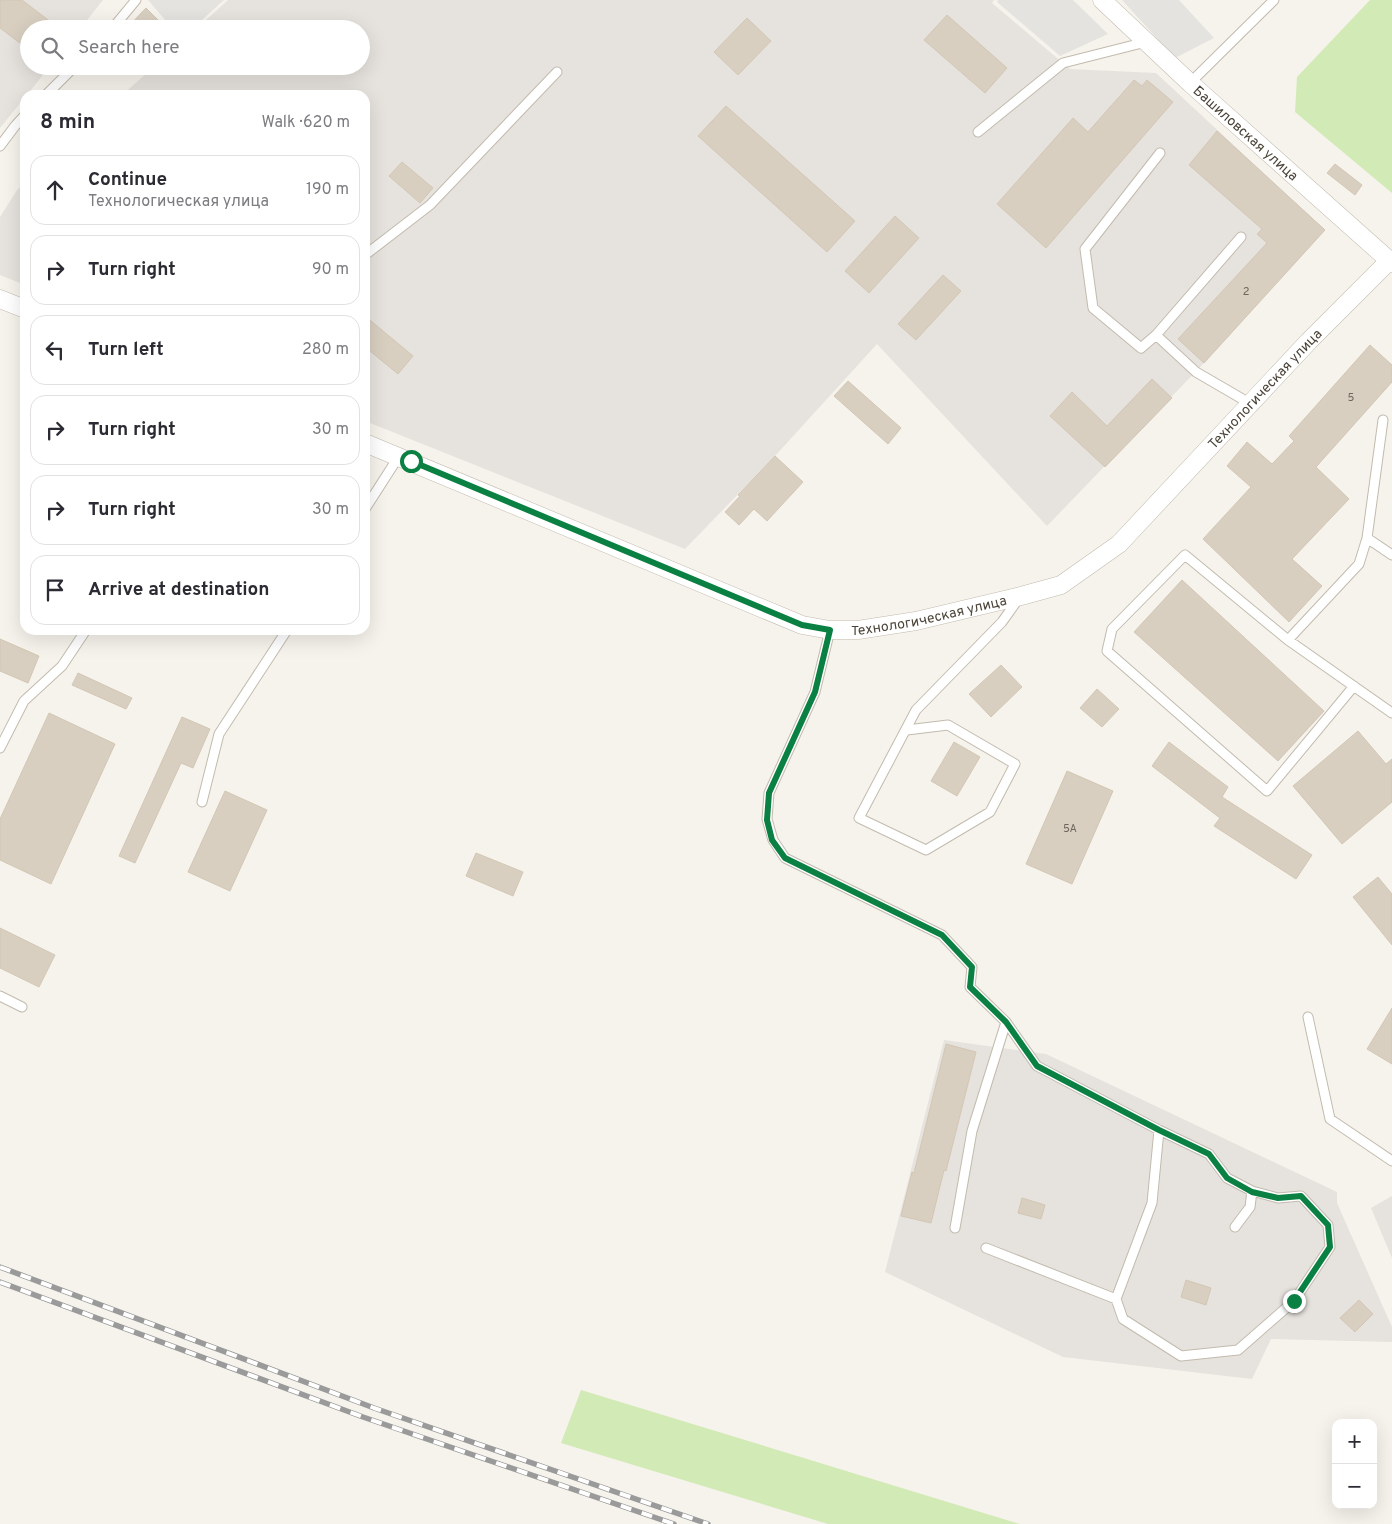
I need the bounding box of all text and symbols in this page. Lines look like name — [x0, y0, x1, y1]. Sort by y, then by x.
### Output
search box — [20, 20, 370, 75]
icon: search — [38, 34, 66, 62]
text: Search here — [78, 36, 180, 60]
street label: Башиловская улица — [1189, 83, 1301, 185]
text: 8 min — [40, 109, 95, 136]
text: Walk · 620 m — [261, 113, 350, 133]
text: Continue — [88, 168, 167, 192]
icon: ahead — [41, 176, 69, 204]
text: 190 m — [306, 180, 349, 200]
text: Технологическая улица — [88, 192, 269, 212]
icon: right — [41, 256, 69, 284]
text: Turn right — [88, 258, 176, 282]
text: 90 m — [312, 260, 349, 280]
house number: 2 — [1243, 285, 1249, 299]
street label: Технологическая улица — [1205, 326, 1326, 453]
icon: left — [41, 336, 69, 364]
text: Turn left — [88, 338, 164, 362]
text: 280 m — [302, 340, 349, 360]
house number: 5 — [1348, 391, 1355, 405]
icon: right — [41, 416, 69, 444]
text: Turn right — [88, 418, 176, 442]
text: 30 m — [312, 420, 349, 440]
route start — [400, 450, 423, 473]
icon: right — [41, 496, 69, 524]
text: Turn right — [88, 498, 176, 522]
text: 30 m — [312, 500, 349, 520]
icon: arrive — [41, 576, 69, 604]
text: Arrive at destination — [88, 578, 269, 602]
street label: Технологическая улица — [851, 593, 1009, 640]
house number: 5А — [1063, 822, 1077, 836]
route end — [1283, 1290, 1306, 1313]
map controls — [1332, 1419, 1377, 1509]
button: + — [1332, 1419, 1377, 1464]
button: − — [1332, 1464, 1377, 1509]

